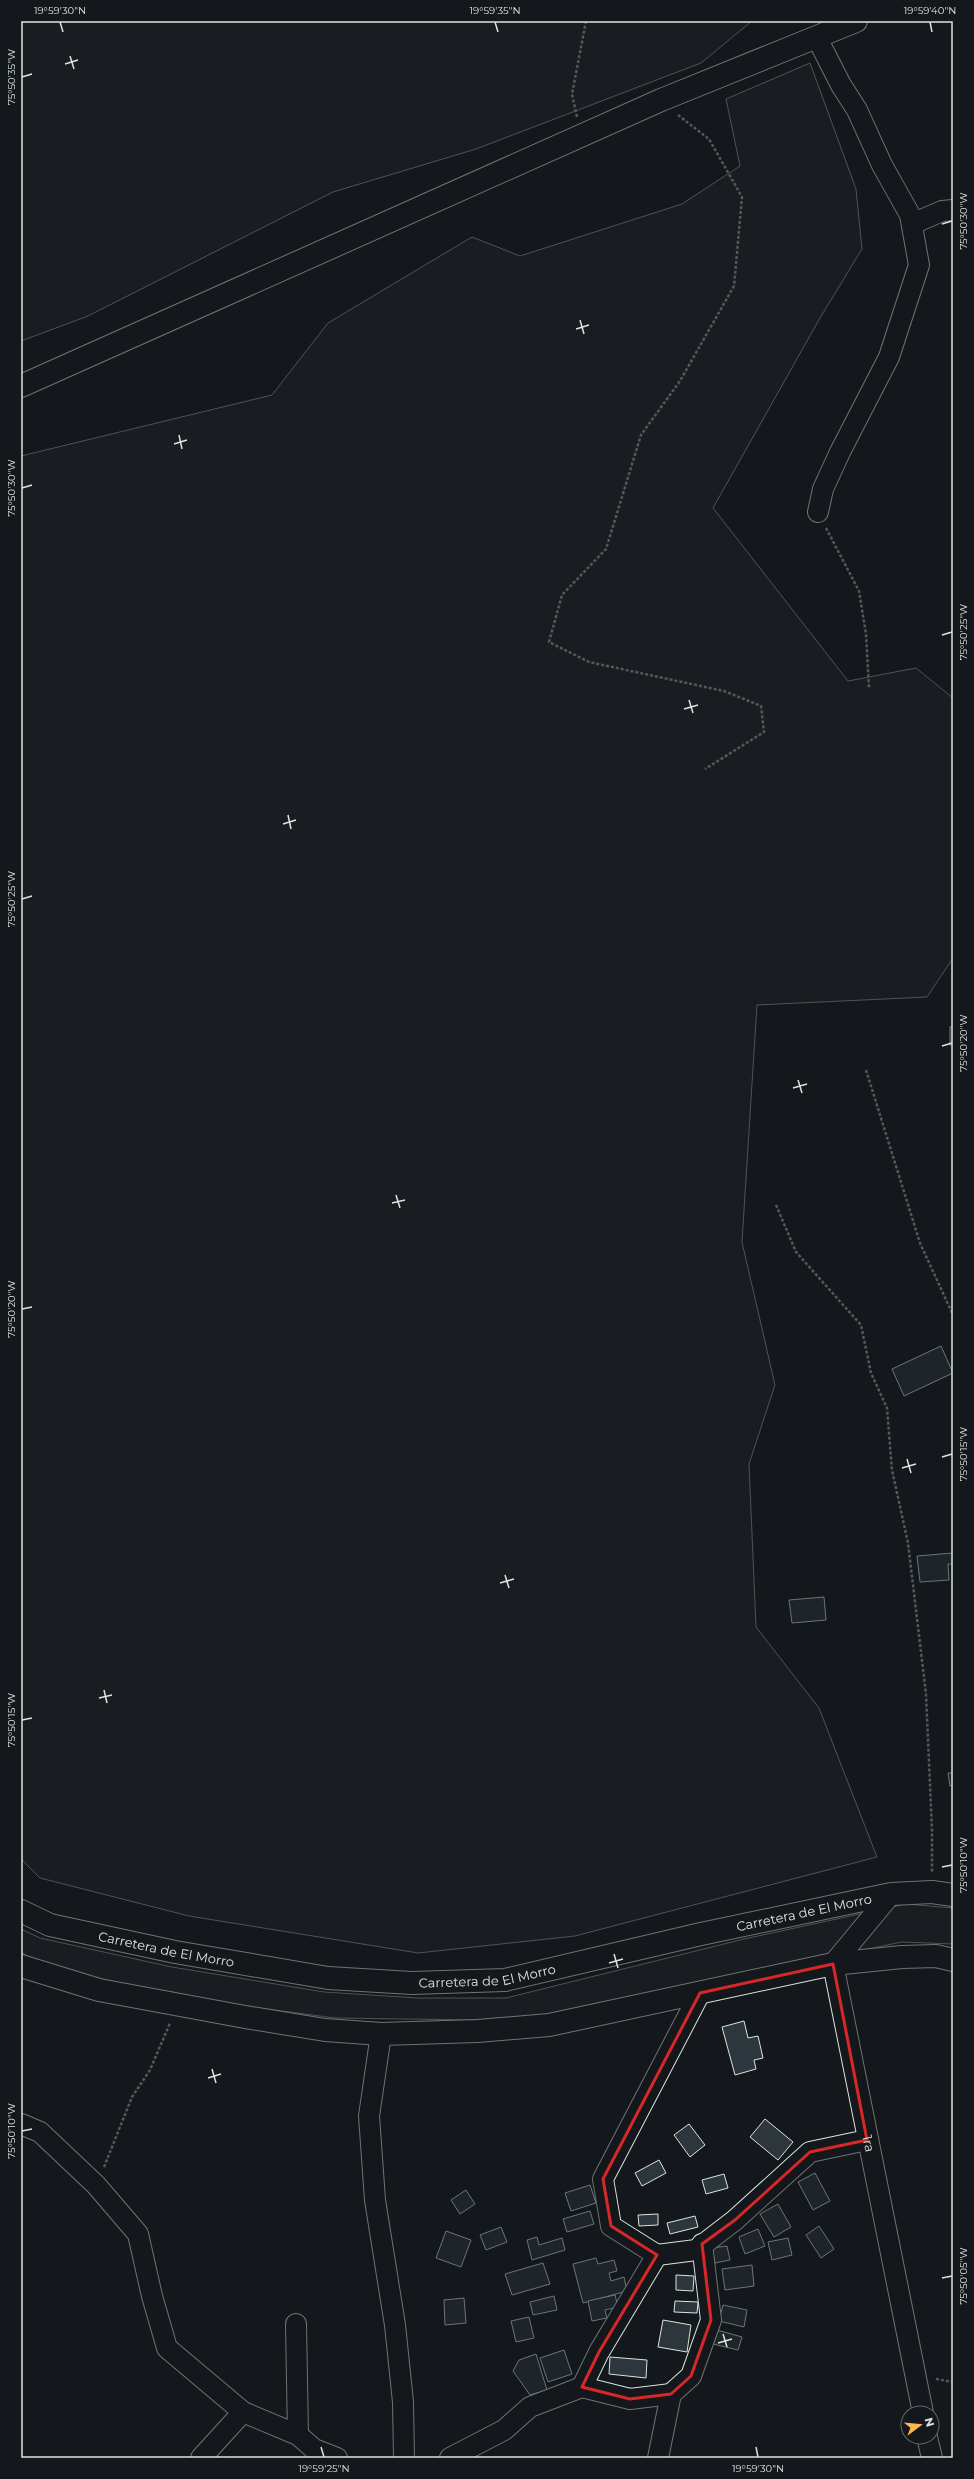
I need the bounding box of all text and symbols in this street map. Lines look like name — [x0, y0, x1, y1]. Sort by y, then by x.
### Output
text: 19°59'30"N — [34, 4, 86, 17]
text: 19°59'35"N — [469, 4, 521, 17]
text: 19°59'40"N — [904, 4, 956, 17]
text: 75°50'35"W — [5, 49, 18, 105]
text: 75°50'30"W — [957, 192, 970, 250]
text: 75°50'30"W — [5, 459, 18, 517]
text: 75°50'25"W — [957, 604, 970, 660]
text: 75°50'25"W — [5, 871, 18, 927]
text: 75°50'20"W — [957, 1014, 970, 1072]
text: 75°50'20"W — [5, 1280, 18, 1338]
text: 75°50'15"W — [957, 1427, 970, 1481]
text: 75°50'15"W — [5, 1693, 18, 1747]
text: 75°50'10"W — [957, 1837, 970, 1893]
street label: Carretera de El Morro — [735, 1890, 873, 1934]
street label: Carretera de El Morro — [97, 1928, 235, 1970]
street label: Carretera de El Morro — [418, 1960, 557, 1991]
text: 75°50'10"W — [5, 2103, 18, 2159]
street label: 1ra — [859, 2134, 879, 2153]
text: 75°50'05"W — [957, 2247, 970, 2305]
north arrow — [900, 2405, 940, 2445]
text: N — [922, 2416, 938, 2428]
text: 19°59'25"N — [298, 2462, 350, 2475]
text: 19°59'30"N — [732, 2462, 784, 2475]

